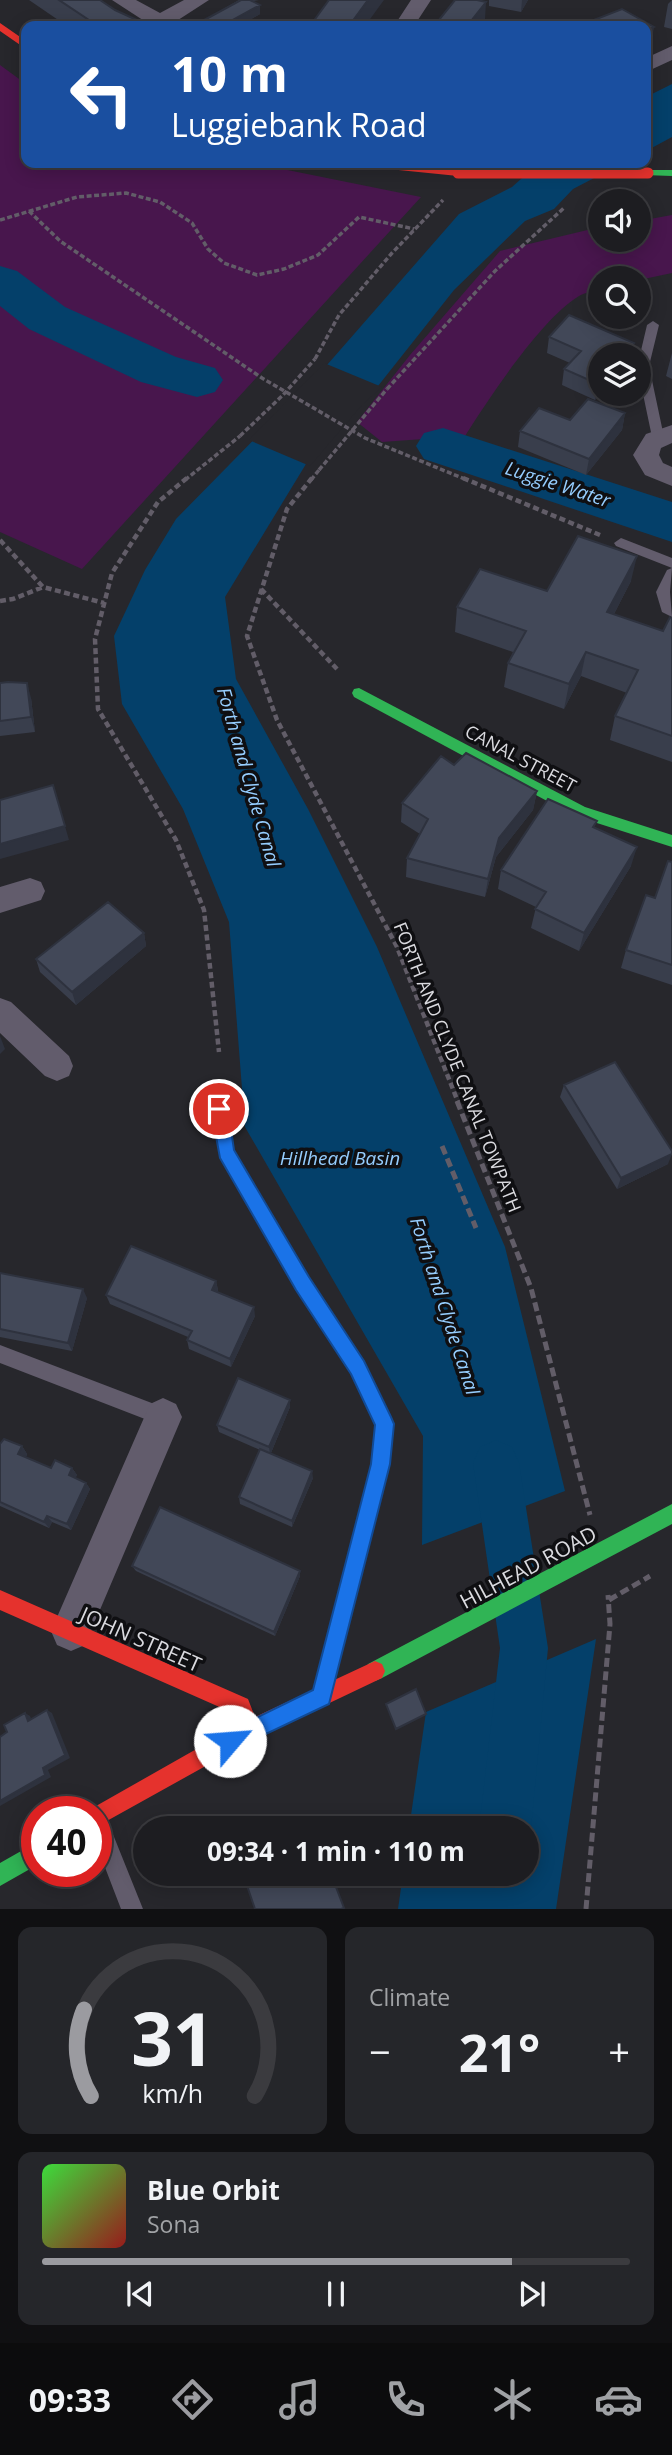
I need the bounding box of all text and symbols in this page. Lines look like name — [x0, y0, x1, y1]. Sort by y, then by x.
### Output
text: 10 m — [171, 40, 288, 106]
icon: left — [56, 49, 147, 140]
text: Luggiebank Road — [171, 103, 427, 146]
map controls — [588, 189, 651, 406]
button: sound — [588, 189, 651, 252]
button: search — [588, 266, 651, 329]
button: layers — [588, 343, 651, 406]
water label: Luggie Water — [502, 455, 615, 514]
water label: Forth and Clyde Canal — [211, 684, 287, 871]
street label: CANAL STREET — [461, 719, 581, 797]
street label: FORTH AND CLYDE CANAL TOWPATH — [389, 918, 527, 1216]
pin — [189, 1079, 249, 1139]
icon: arrive — [200, 1090, 238, 1128]
water label: Hillhead Basin — [280, 1145, 400, 1171]
water label: Forth and Clyde Canal — [404, 1214, 486, 1399]
street label: HILHEAD ROAD — [455, 1519, 601, 1615]
street label: JOHN STREET — [74, 1599, 206, 1678]
position arrow — [193, 1704, 267, 1778]
speed limit sign: 40 — [21, 1796, 112, 1887]
text: 09:34 · 1 min · 110 m — [207, 1833, 465, 1869]
text: Climate — [369, 1981, 450, 2013]
text: 31 — [131, 1989, 214, 2088]
text: 21° — [459, 2016, 540, 2087]
text: − — [369, 2025, 391, 2077]
text: + — [608, 2025, 630, 2077]
text: km/h — [142, 2076, 203, 2110]
text: Blue Orbit — [147, 2172, 280, 2208]
text: Sona — [147, 2208, 200, 2240]
icon: previous — [121, 2275, 159, 2313]
icon: pause — [317, 2275, 355, 2313]
icon: next — [513, 2275, 551, 2313]
icon: directions — [168, 2375, 217, 2424]
icon: music — [275, 2375, 324, 2424]
icon: phone — [381, 2375, 430, 2424]
icon: climate — [488, 2375, 537, 2424]
icon: car — [594, 2375, 643, 2424]
text: 09:33 — [29, 2378, 111, 2421]

